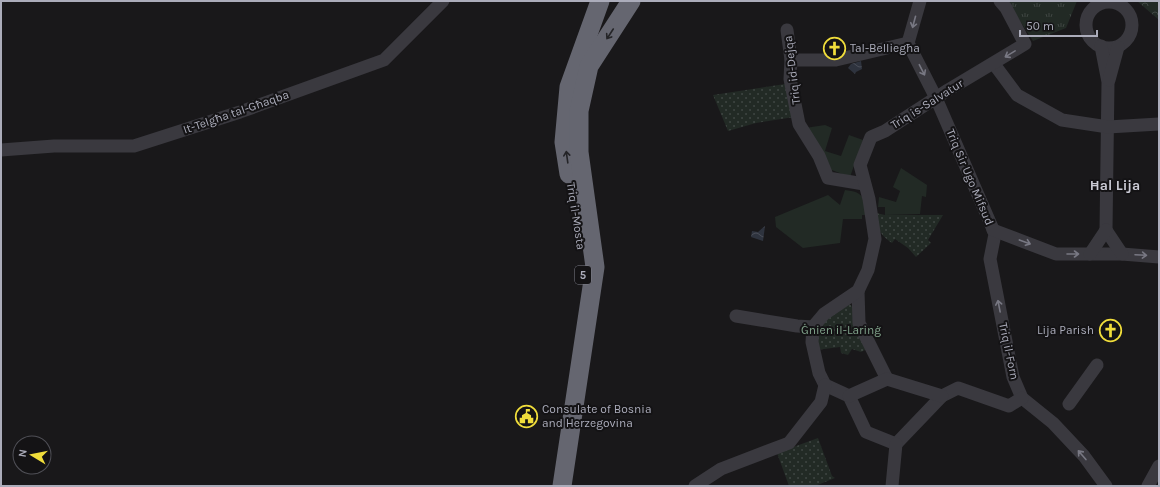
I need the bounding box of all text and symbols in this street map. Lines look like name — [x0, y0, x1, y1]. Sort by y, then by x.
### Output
scale bar — [1020, 12, 1097, 38]
one-way arrow — [910, 15, 917, 28]
text: 50 m — [1026, 19, 1054, 33]
one-way arrow — [606, 28, 615, 39]
street label: Triq id-Dejqa — [781, 35, 803, 105]
church icon: Tal-Belliegħa — [821, 35, 847, 61]
place label: Tal-Belliegħa — [850, 41, 920, 55]
one-way arrow — [1005, 50, 1016, 58]
one-way arrow — [919, 64, 927, 76]
street label: Triq is-Salvatur — [888, 76, 966, 132]
street label: It-Telgħa tal-Għaqba — [181, 87, 291, 137]
street label: Triq Sir Ugo Mifsud — [943, 127, 997, 227]
one-way arrow — [563, 151, 570, 164]
district label: Ħal Lija — [1090, 177, 1140, 194]
street label: Triq il-Mosta — [564, 181, 588, 251]
one-way arrow — [1018, 239, 1031, 246]
one-way arrow — [1066, 250, 1079, 258]
one-way arrow — [1134, 251, 1147, 259]
road number: 5 — [575, 266, 591, 284]
one-way arrow — [995, 300, 1003, 313]
church icon: Lija Parish — [1097, 317, 1123, 343]
street label: Triq il-Forn — [996, 321, 1022, 381]
park label: Ġnien il-Larinġ — [801, 323, 881, 337]
place label: Lija Parish — [1037, 323, 1094, 337]
place label: Consulate of Bosnia and Herzegovina — [542, 402, 651, 430]
public building icon: Consulate of Bosnia and Herzegovina — [513, 403, 539, 429]
north arrow — [12, 435, 52, 475]
text: N — [16, 448, 30, 458]
one-way arrow — [1078, 450, 1087, 460]

